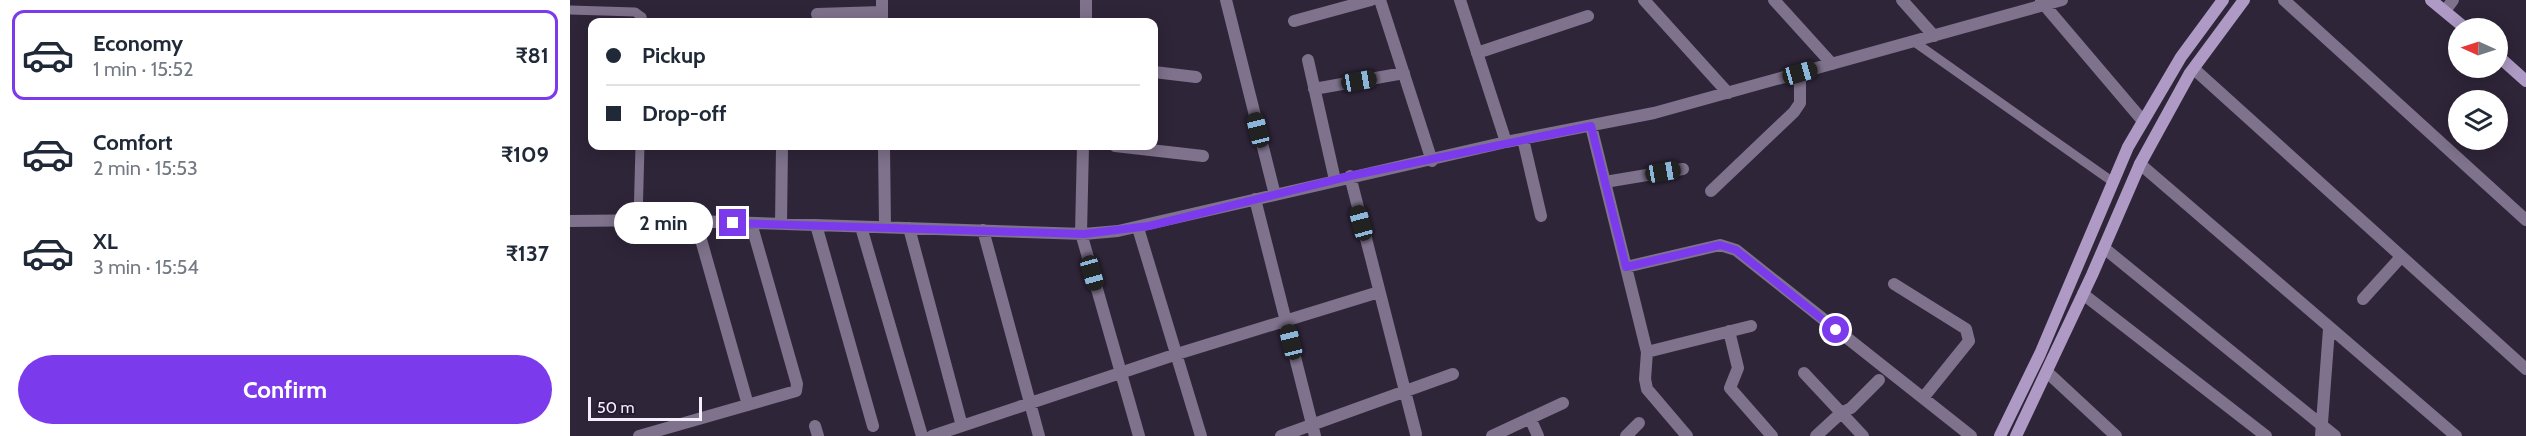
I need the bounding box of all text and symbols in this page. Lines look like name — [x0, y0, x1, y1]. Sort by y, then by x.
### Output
north arrow — [2448, 18, 2508, 78]
map controls — [2448, 18, 2508, 150]
icon: car — [21, 28, 75, 82]
text: Economy — [93, 30, 183, 57]
text: ₹81 — [516, 42, 549, 69]
text: Pickup — [642, 42, 706, 69]
text: 1 min · 15:52 — [93, 57, 194, 81]
car — [1780, 59, 1820, 87]
car — [1340, 69, 1378, 93]
button: layers — [2448, 90, 2508, 150]
text: Drop-off — [642, 100, 726, 127]
car — [1245, 110, 1271, 150]
icon: car — [21, 127, 75, 181]
text: Comfort — [93, 129, 172, 156]
text: ₹109 — [501, 141, 549, 168]
text: 2 min · 15:53 — [93, 156, 198, 180]
car — [1644, 160, 1682, 184]
callout: 2 min — [613, 202, 712, 244]
car — [1348, 203, 1374, 243]
route end — [719, 209, 746, 236]
text: 2 min — [639, 211, 688, 235]
icon: car — [21, 226, 75, 280]
text: XL — [93, 228, 118, 255]
text: ₹137 — [506, 240, 549, 267]
car — [1078, 253, 1106, 293]
text: 3 min · 15:54 — [93, 255, 199, 279]
route start — [1822, 316, 1849, 343]
car — [1278, 322, 1304, 362]
button: Confirm — [18, 355, 552, 424]
scale bar — [588, 394, 702, 422]
text: 50 m — [597, 398, 634, 417]

